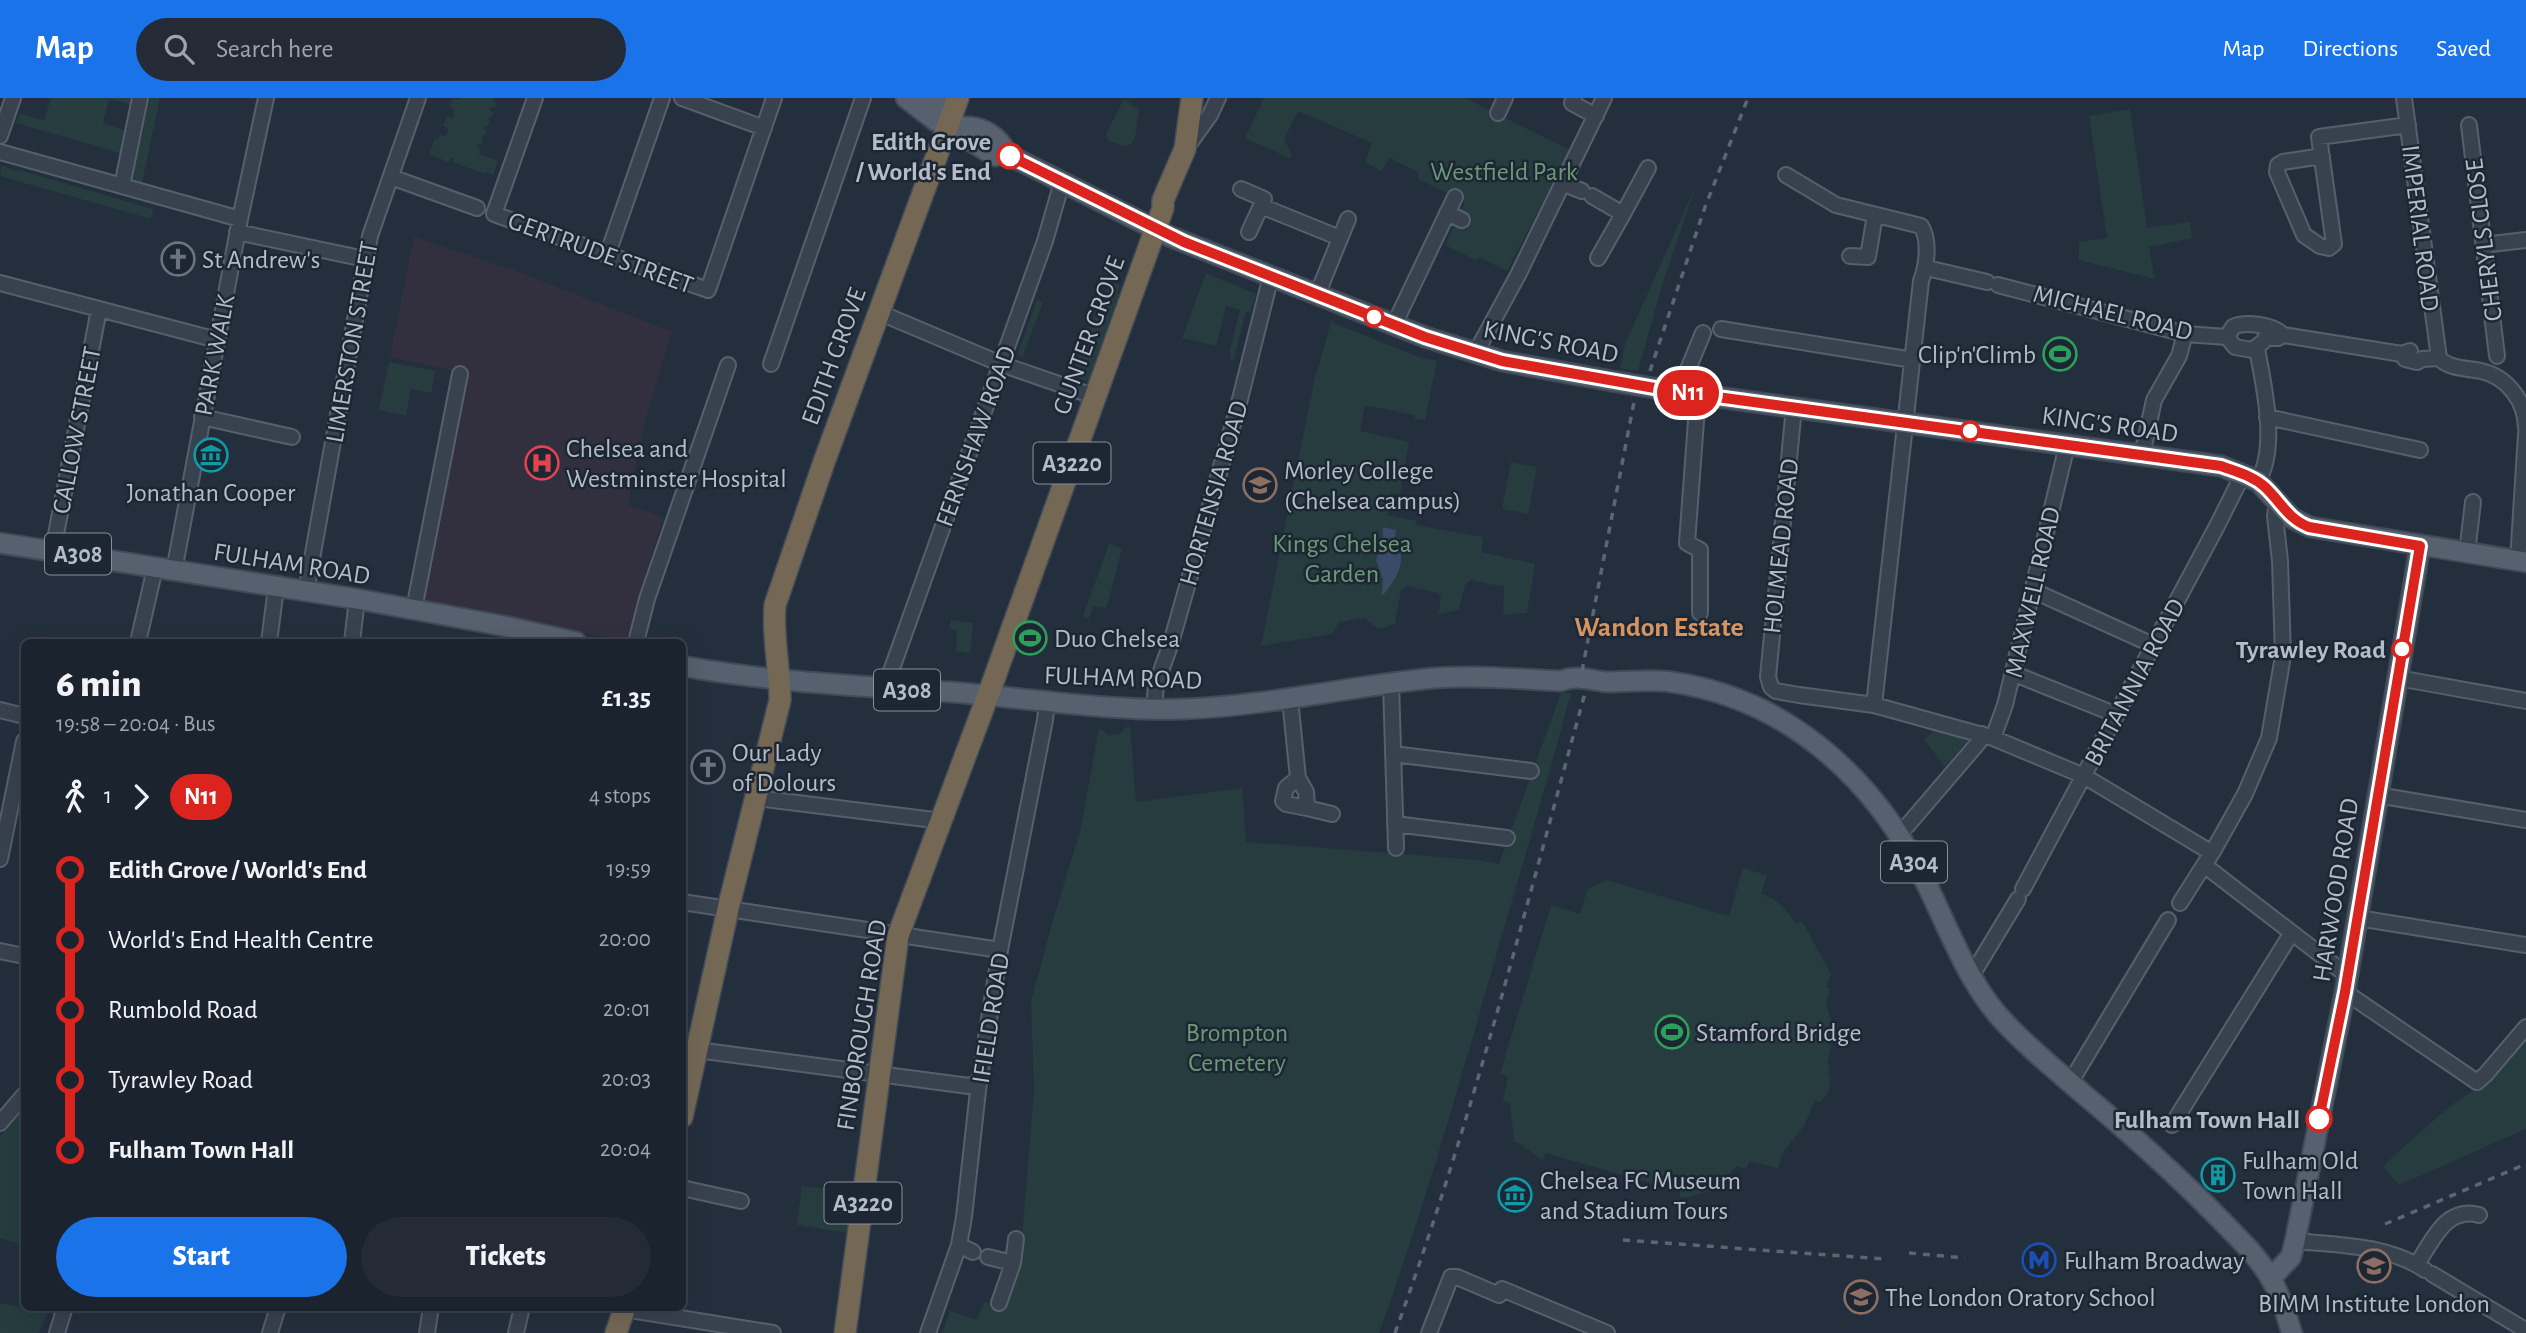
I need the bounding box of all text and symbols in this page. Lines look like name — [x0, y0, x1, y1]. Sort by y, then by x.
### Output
search box — [136, 18, 626, 81]
icon: search — [160, 30, 198, 68]
text: Map — [35, 32, 94, 65]
text: Search here — [216, 36, 334, 62]
text: Map — [2222, 37, 2264, 61]
text: Directions — [2302, 37, 2398, 61]
text: Saved — [2436, 37, 2491, 61]
place label: Edith Grove / World's End — [855, 129, 991, 185]
marker: Edith Grove / World's End — [997, 143, 1023, 169]
street label: IMPERIAL ROAD — [2397, 144, 2443, 313]
street label: CHERYLS CLOSE — [2461, 157, 2507, 323]
park label: Westfield Park — [1430, 159, 1578, 185]
street label: GERTRUDE STREET — [505, 207, 697, 299]
street label: LIMERSTON STREET — [321, 239, 383, 445]
church icon: St Andrew's — [159, 240, 197, 278]
place label: St Andrew's — [202, 247, 320, 273]
street label: GUNTER GROVE — [1048, 253, 1130, 418]
street label: MICHAEL ROAD — [2030, 281, 2195, 345]
street label: EDITH GROVE — [797, 284, 871, 428]
street label: PARK WALK — [190, 292, 240, 418]
unlabelled marker — [1364, 307, 1384, 327]
street label: KING'S ROAD — [1481, 316, 1621, 368]
sports icon: Clip'n'Climb — [2041, 335, 2079, 373]
place label: Clip'n'Climb — [1918, 342, 2036, 368]
street label: FERNSHAW ROAD — [931, 343, 1021, 530]
street label: CALLOW STREET — [48, 344, 106, 516]
line badge: N11 — [1648, 370, 1728, 416]
text: N11 — [1671, 381, 1705, 405]
street label: HORTENSIA ROAD — [1175, 398, 1253, 589]
street label: KING'S ROAD — [2040, 403, 2180, 447]
unlabelled marker — [1960, 421, 1980, 441]
museum icon: Jonathan Cooper — [192, 436, 230, 474]
place label: Chelsea and Westminster Hospital — [566, 436, 787, 492]
road number: A3220 — [1034, 442, 1110, 484]
hospital icon: Chelsea and Westminster Hospital — [523, 444, 561, 482]
street label: HOLMEAD ROAD — [1759, 457, 1803, 635]
place label: Morley College (Chelsea campus) — [1284, 458, 1461, 514]
school or university icon: Morley College (Chelsea campus) — [1241, 466, 1279, 504]
place label: Jonathan Cooper — [127, 480, 296, 506]
street label: MAXWELL ROAD — [2001, 504, 2065, 680]
park label: Kings Chelsea Garden — [1272, 531, 1412, 587]
road number: A308 — [45, 533, 111, 574]
street label: FULHAM ROAD — [212, 539, 372, 589]
street label: BRITANNIA ROAD — [2080, 595, 2190, 770]
district label: Wandon Estate — [1574, 614, 1744, 642]
sports icon: Duo Chelsea — [1011, 619, 1049, 657]
place label: Duo Chelsea — [1054, 626, 1180, 652]
place label: Tyrawley Road — [2236, 637, 2386, 663]
marker: Tyrawley Road — [2392, 639, 2412, 659]
street label: FULHAM ROAD — [1043, 662, 1202, 694]
text: 6 min — [56, 666, 142, 704]
road number: A308 — [874, 670, 940, 710]
text: £1.35 — [602, 685, 651, 711]
text: 19:58 – 20:04 · Bus — [56, 713, 216, 736]
place label: Our Lady of Dolours — [732, 740, 836, 796]
church icon: Our Lady of Dolours — [689, 748, 727, 786]
icon: walk — [56, 778, 94, 816]
icon: forward — [122, 778, 160, 816]
text: 1 — [104, 785, 112, 808]
text: N11 — [184, 785, 218, 809]
text: 4 stops — [589, 785, 651, 808]
street label: HARWOOD ROAD — [2309, 796, 2363, 984]
road number: A304 — [1881, 842, 1947, 882]
text: Edith Grove / World's End — [108, 857, 367, 883]
text: 19:59 — [607, 858, 651, 881]
street label: FINBOROUGH ROAD — [832, 918, 892, 1133]
text: World's End Health Centre — [108, 927, 373, 953]
text: 20:00 — [599, 928, 651, 951]
street label: IFIELD ROAD — [968, 951, 1014, 1085]
text: Rumbold Road — [108, 997, 258, 1023]
text: 20:01 — [603, 998, 651, 1021]
sports icon: Stamford Bridge — [1653, 1013, 1691, 1051]
park label: Brompton Cemetery — [1186, 1020, 1288, 1076]
place label: Stamford Bridge — [1696, 1020, 1861, 1046]
text: Tyrawley Road — [108, 1067, 253, 1093]
text: 20:03 — [602, 1068, 651, 1091]
marker: Fulham Town Hall — [2306, 1106, 2332, 1132]
place label: Fulham Town Hall — [2114, 1107, 2300, 1133]
text: Fulham Town Hall — [108, 1137, 294, 1163]
text: 20:04 — [600, 1138, 651, 1161]
place label: Fulham Old Town Hall — [2242, 1148, 2359, 1204]
building icon: Fulham Old Town Hall — [2199, 1156, 2237, 1194]
place label: Chelsea FC Museum and Stadium Tours — [1540, 1168, 1741, 1224]
museum icon: Chelsea FC Museum and Stadium Tours — [1496, 1176, 1534, 1214]
road number: A3220 — [824, 1182, 902, 1224]
button: Start — [56, 1217, 347, 1297]
button: Tickets — [361, 1217, 651, 1297]
metro station icon: Fulham Broadway — [2020, 1241, 2058, 1279]
school or university icon: BIMM Institute London — [2355, 1247, 2393, 1285]
place label: Fulham Broadway — [2064, 1248, 2244, 1274]
school or university icon: The London Oratory School — [1842, 1278, 1880, 1316]
place label: The London Oratory School — [1885, 1285, 2156, 1311]
place label: BIMM Institute London — [2258, 1291, 2490, 1317]

